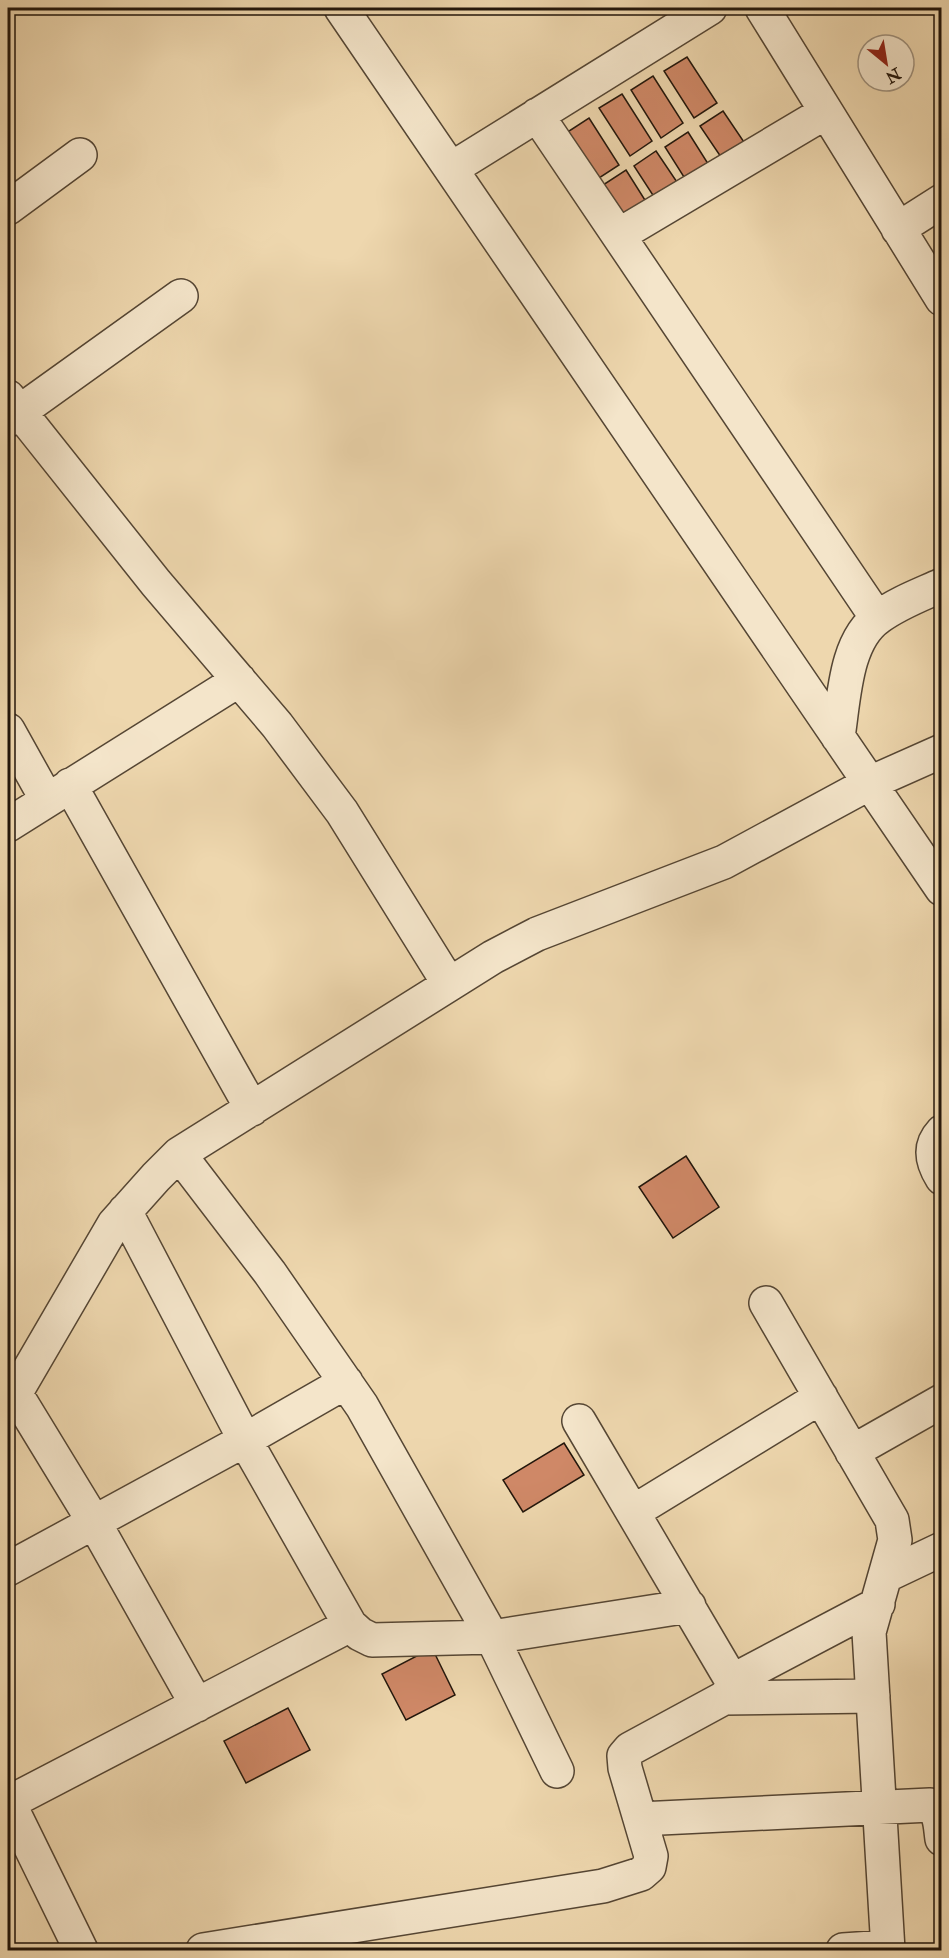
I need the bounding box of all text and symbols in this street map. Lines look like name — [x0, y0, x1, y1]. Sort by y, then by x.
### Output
north arrow — [856, 33, 916, 93]
text: N — [881, 62, 905, 88]

